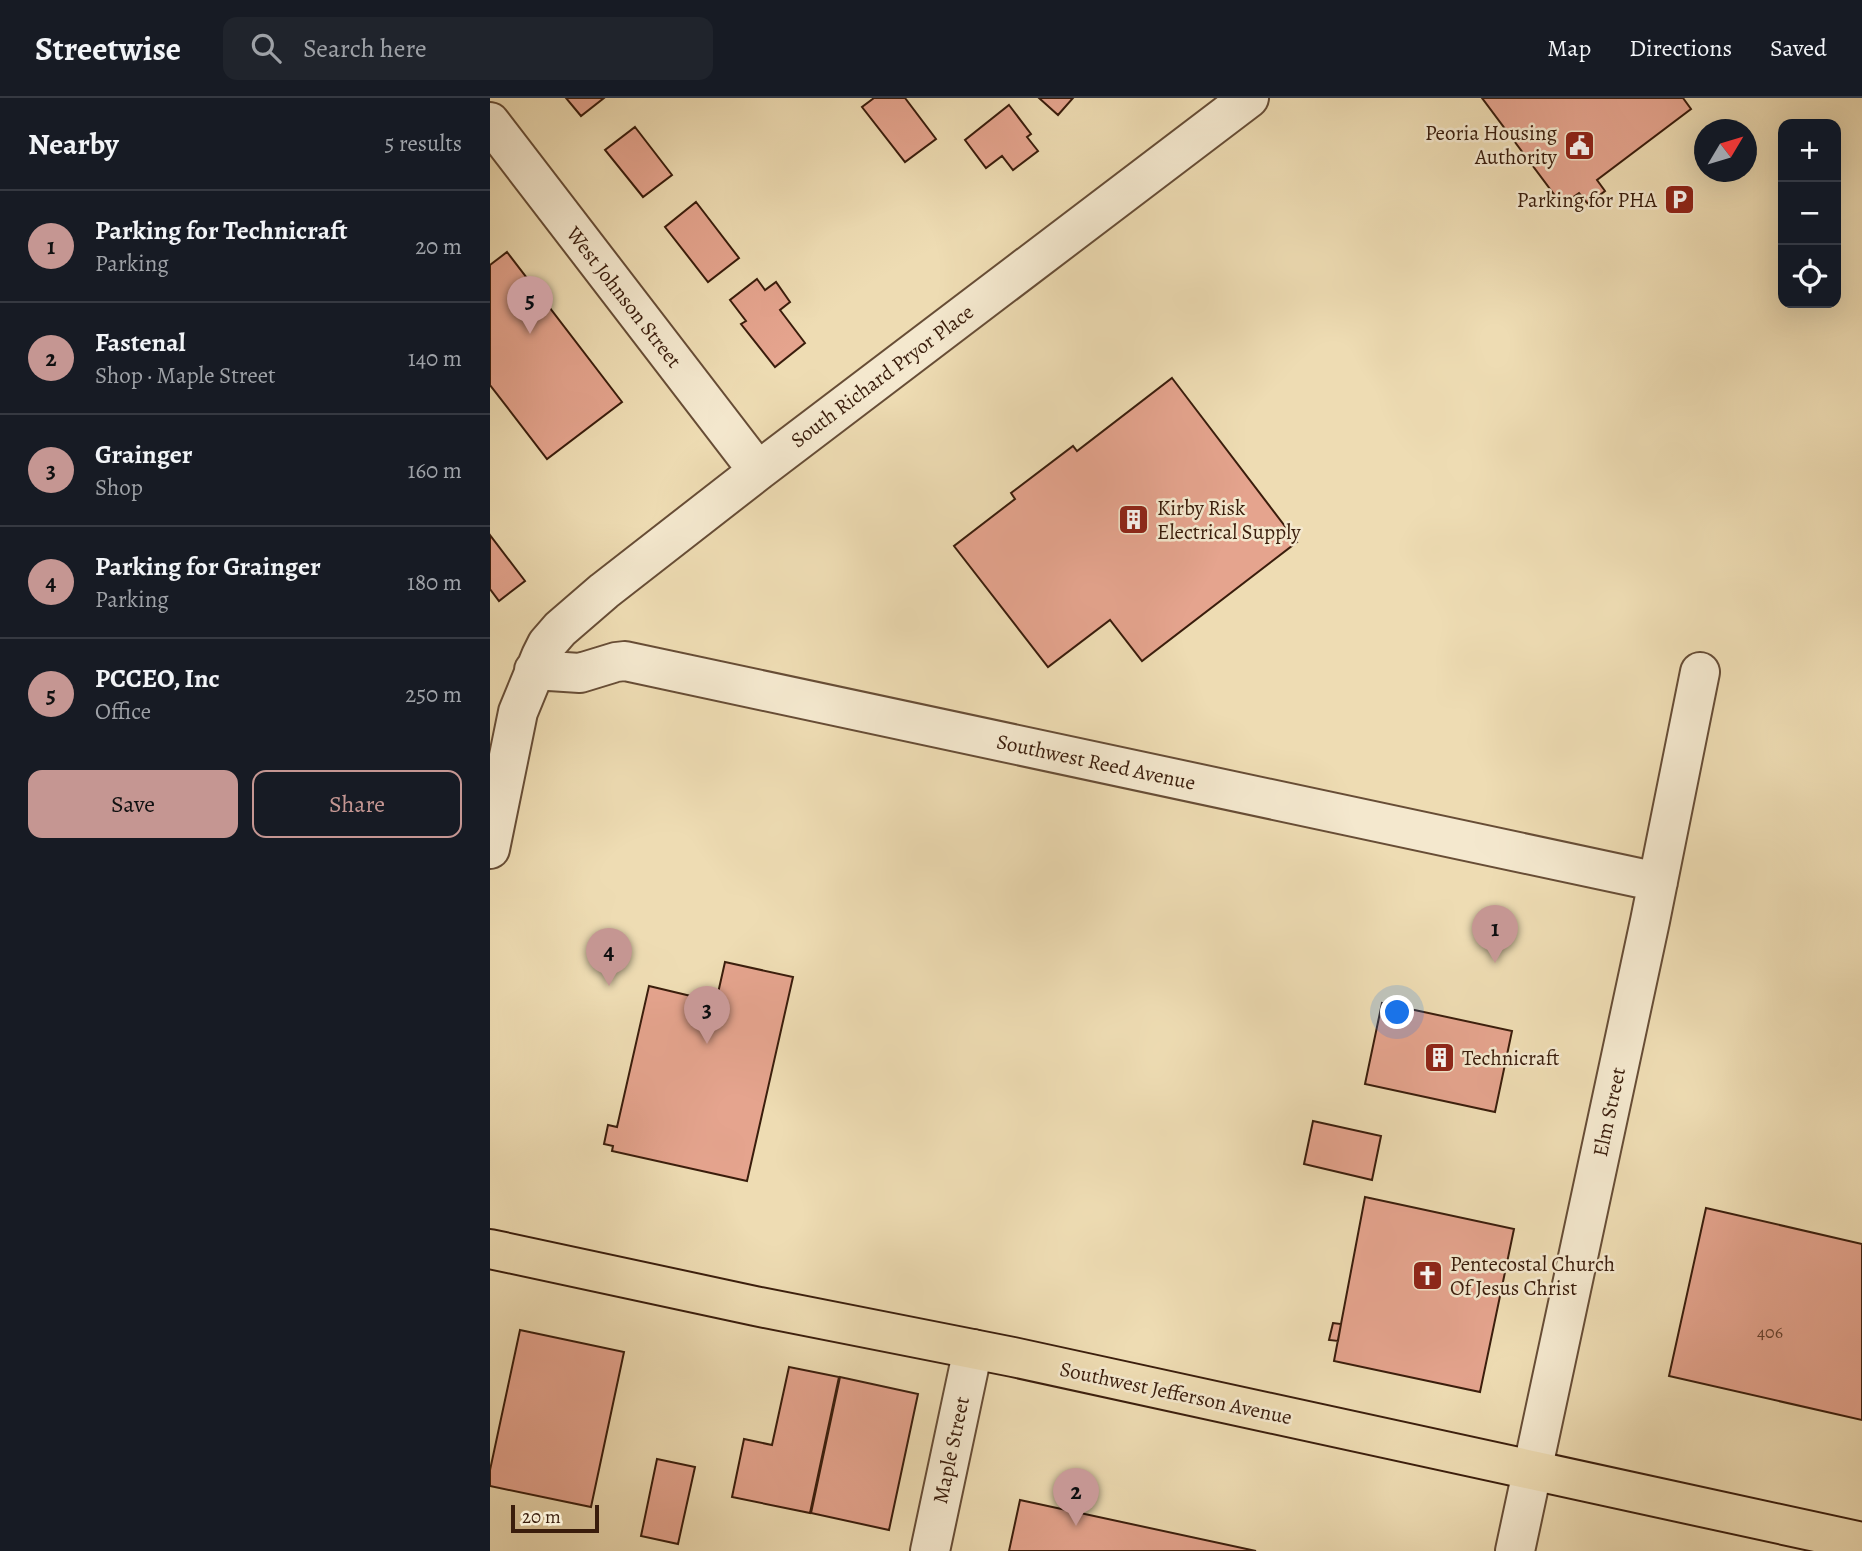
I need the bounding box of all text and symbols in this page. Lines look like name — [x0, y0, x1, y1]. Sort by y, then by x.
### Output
search box — [223, 17, 713, 80]
text: Streetwise — [35, 26, 181, 71]
icon: search — [247, 29, 285, 67]
text: Search here — [303, 31, 427, 66]
text: Map — [1547, 32, 1591, 64]
text: Directions — [1629, 32, 1732, 64]
text: Saved — [1770, 32, 1827, 64]
place label: Peoria Housing Authority — [1425, 119, 1558, 171]
north arrow — [1694, 119, 1757, 182]
map controls — [1778, 119, 1841, 308]
button: + — [1778, 119, 1841, 182]
text: Nearby — [28, 124, 119, 164]
text: 5 results — [385, 128, 462, 159]
public building icon: Peoria Housing Authority — [1563, 128, 1597, 162]
button: − — [1778, 182, 1841, 245]
parking icon: Parking for PHA — [1663, 183, 1697, 217]
place label: Parking for PHA — [1517, 186, 1658, 214]
text: Parking for Technicraft — [95, 213, 348, 248]
street label: West Johnson Street — [559, 220, 688, 374]
text: 1 — [47, 231, 55, 262]
text: 20 m — [415, 231, 462, 262]
button: locate — [1778, 245, 1841, 308]
text: Parking — [95, 248, 169, 279]
pin: 5 — [507, 276, 553, 334]
street label: South Richard Pryor Place — [785, 298, 979, 454]
text: Fastenal — [95, 325, 186, 360]
text: 2 — [45, 343, 57, 374]
text: 140 m — [408, 343, 462, 374]
text: Shop · Maple Street — [95, 360, 276, 391]
text: Grainger — [95, 437, 193, 472]
text: 3 — [46, 455, 56, 486]
text: 160 m — [408, 455, 462, 486]
text: Shop — [95, 472, 143, 503]
place label: Kirby Risk Electrical Supply — [1157, 494, 1301, 546]
building icon: Kirby Risk Electrical Supply — [1117, 503, 1151, 537]
text: Parking for Grainger — [95, 549, 321, 584]
text: 4 — [46, 567, 56, 598]
text: 180 m — [407, 567, 462, 598]
text: Parking — [95, 584, 169, 615]
text: PCCEO, Inc — [95, 661, 220, 696]
text: 5 — [46, 679, 56, 710]
text: 250 m — [405, 679, 462, 710]
text: Office — [95, 696, 151, 727]
street label: Southwest Reed Avenue — [994, 727, 1198, 797]
button: Save — [28, 770, 238, 838]
button: Share — [252, 770, 462, 838]
pin: 1 — [1472, 905, 1518, 963]
pin: 4 — [586, 928, 632, 986]
pin: 3 — [684, 986, 730, 1044]
your location — [1380, 995, 1414, 1029]
building icon: Technicraft — [1422, 1041, 1456, 1075]
place label: Technicraft — [1462, 1044, 1559, 1072]
street label: Elm Street — [1586, 1065, 1632, 1159]
place label: Pentecostal Church Of Jesus Christ — [1450, 1250, 1615, 1302]
church icon: Pentecostal Church Of Jesus Christ — [1410, 1259, 1444, 1293]
house number: 406 — [1757, 1320, 1783, 1344]
street label: Southwest Jefferson Avenue — [1057, 1355, 1295, 1431]
street label: Maple Street — [926, 1394, 976, 1506]
pin: 2 — [1053, 1468, 1099, 1526]
scale bar — [511, 1502, 598, 1534]
text: 20 m — [522, 1504, 561, 1530]

